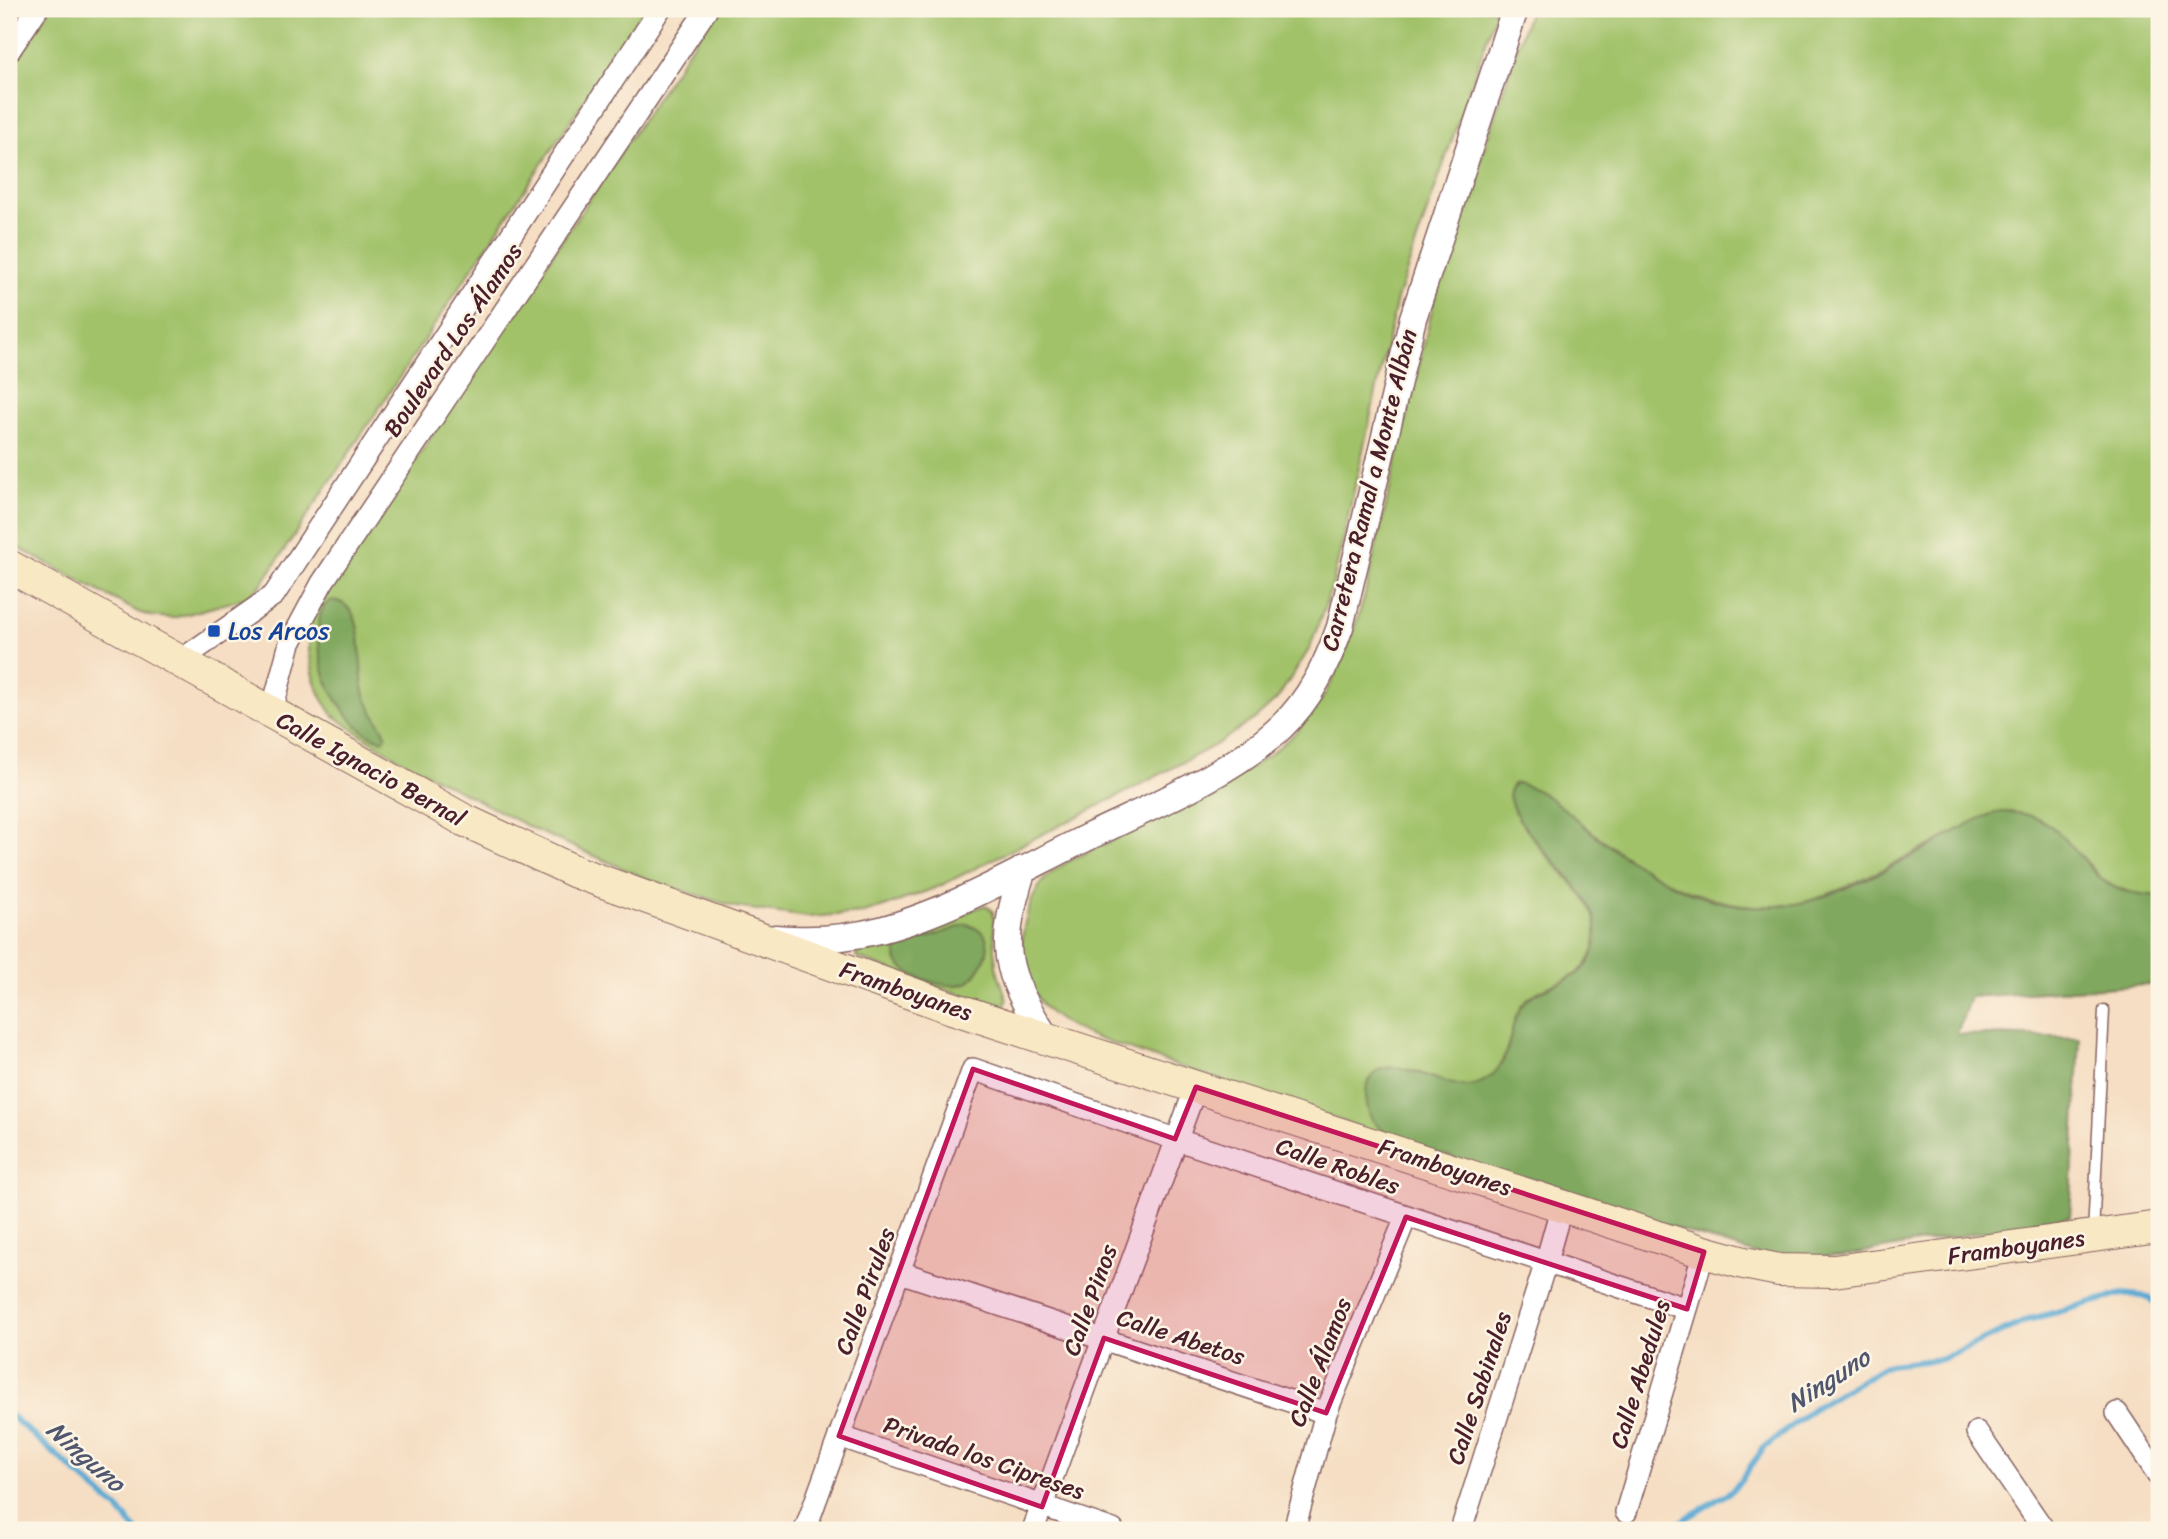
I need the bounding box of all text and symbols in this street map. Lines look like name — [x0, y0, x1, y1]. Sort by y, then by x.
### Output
street label: Boulevard Los Álamos — [372, 234, 534, 446]
street label: Carretera Ramal a Monte Albán — [1309, 324, 1429, 655]
place label: Los Arcos — [228, 610, 330, 652]
marker: Los Arcos — [206, 623, 222, 639]
street label: Calle Ignacio Bernal — [268, 699, 475, 839]
street label: Framboyanes — [834, 949, 978, 1033]
street label: Calle Robles — [1270, 1125, 1406, 1207]
street label: Framboyanes — [1373, 1126, 1517, 1208]
street label: Framboyanes — [1945, 1217, 2087, 1277]
street label: Calle Pirules — [823, 1221, 907, 1361]
street label: Calle Pinos — [1050, 1237, 1130, 1362]
street label: Calle Álamos — [1276, 1291, 1364, 1433]
street label: Calle Abedules — [1597, 1294, 1683, 1454]
street label: Calle Abetos — [1111, 1296, 1251, 1378]
street label: Calle Sabinales — [1434, 1306, 1524, 1470]
water label: Ninguno — [1776, 1334, 1881, 1425]
street label: Privada los Cipreses — [878, 1404, 1090, 1512]
water label: Ninguno — [36, 1408, 138, 1505]

